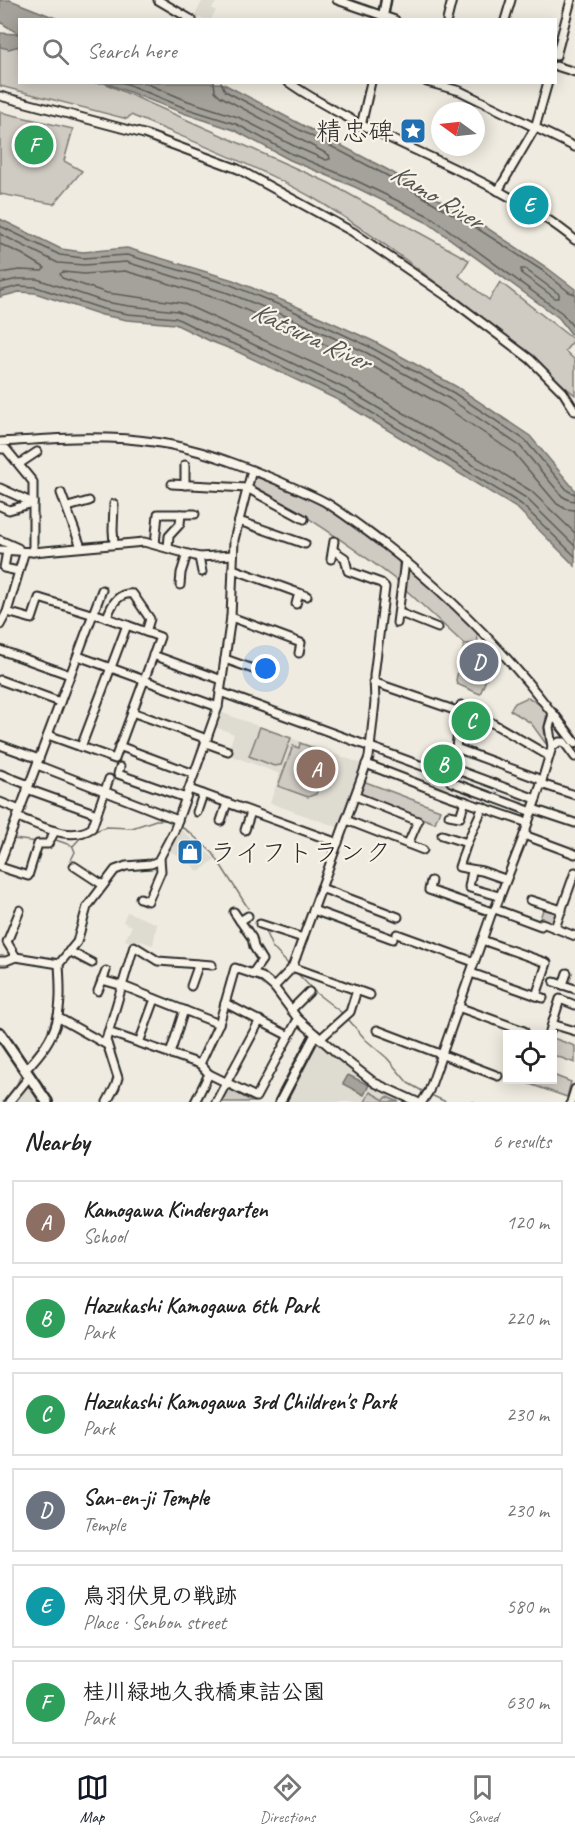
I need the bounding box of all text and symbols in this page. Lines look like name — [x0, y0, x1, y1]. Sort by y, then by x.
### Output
search box — [18, 18, 557, 84]
icon: search — [39, 35, 72, 68]
text: Search here — [87, 37, 177, 65]
north arrow — [431, 102, 485, 156]
place label: 精忠碑 — [316, 115, 394, 148]
place icon: 精忠碑 — [398, 116, 428, 146]
pin: F — [15, 122, 54, 168]
water label: Kamo River — [385, 155, 493, 239]
pin: E — [510, 182, 548, 228]
water label: Katsura River — [246, 294, 380, 380]
pin: D — [460, 640, 498, 684]
your location — [251, 654, 280, 683]
pin: C — [452, 698, 490, 744]
pin: B — [424, 742, 462, 786]
pin: A — [296, 746, 336, 792]
place label: ライフトランク — [210, 836, 391, 869]
shop icon: ライフトランク — [175, 837, 205, 867]
map controls — [503, 1030, 557, 1084]
button: locate — [503, 1030, 557, 1084]
text: Nearby — [24, 1125, 89, 1158]
text: 6 results — [492, 1129, 551, 1154]
text: Kamogawa Kindergarten — [83, 1196, 268, 1224]
text: A — [40, 1210, 51, 1235]
text: 120 m — [506, 1210, 549, 1235]
text: School — [83, 1224, 126, 1249]
text: Hazukashi Kamogawa 6th Park — [83, 1292, 319, 1320]
text: B — [40, 1306, 51, 1331]
text: 220 m — [506, 1306, 549, 1331]
text: Park — [83, 1320, 115, 1345]
text: Hazukashi Kamogawa 3rd Children's Park — [83, 1388, 396, 1416]
text: C — [41, 1402, 50, 1427]
text: 230 m — [506, 1402, 549, 1427]
text: Park — [83, 1416, 115, 1441]
text: San-en-ji Temple — [83, 1484, 209, 1512]
text: D — [40, 1498, 51, 1523]
text: 230 m — [506, 1498, 549, 1523]
text: Temple — [83, 1512, 126, 1537]
text: 鳥羽伏見の戦跡 — [83, 1582, 237, 1610]
text: E — [40, 1594, 51, 1619]
text: 580 m — [506, 1594, 549, 1619]
text: Place · Senbon street — [83, 1610, 226, 1635]
text: 桂川緑地久我橋東詰公園 — [83, 1678, 325, 1706]
text: F — [41, 1690, 50, 1715]
text: 630 m — [506, 1690, 549, 1715]
text: Park — [83, 1706, 115, 1731]
tab: Map — [76, 1771, 109, 1827]
tab: Directions — [260, 1771, 315, 1827]
tab: Saved — [466, 1771, 499, 1827]

